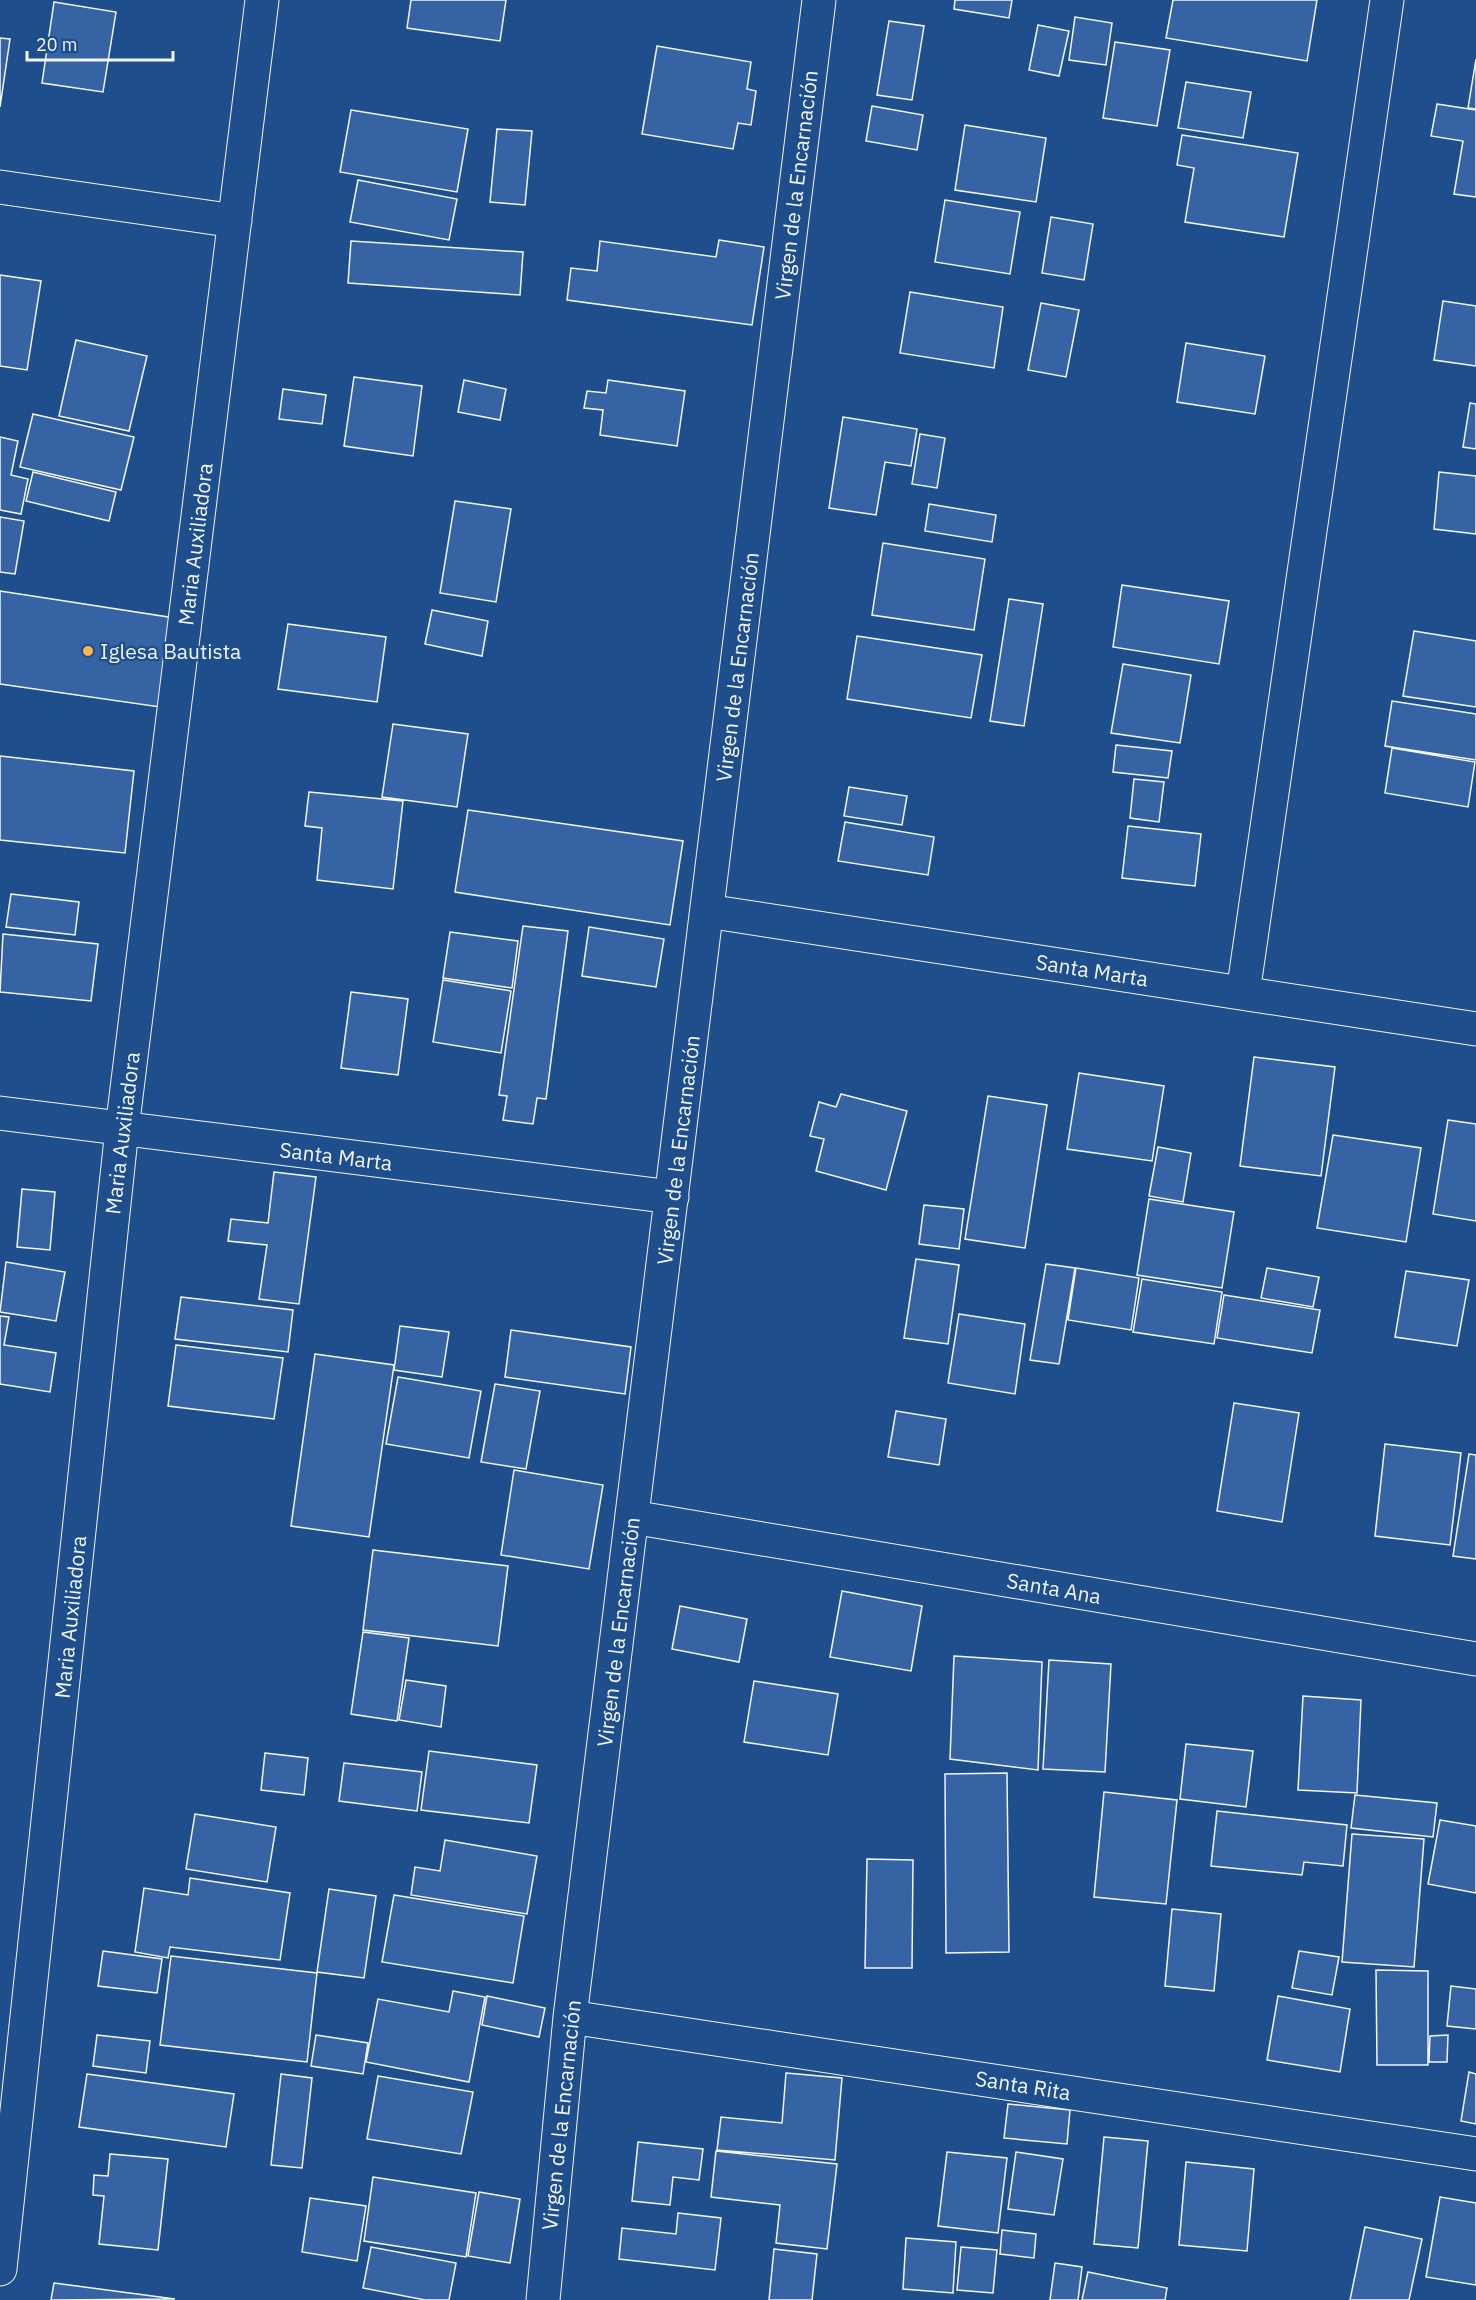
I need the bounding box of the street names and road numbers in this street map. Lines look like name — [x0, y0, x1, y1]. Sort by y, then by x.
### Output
street label: Virgen de la Encarnación — [768, 68, 824, 302]
street label: Maria Auxiliadora — [171, 461, 219, 627]
street label: Virgen de la Encarnación — [709, 550, 765, 784]
street label: Santa Marta — [1034, 947, 1150, 993]
street label: Virgen de la Encarnación — [650, 1033, 706, 1267]
street label: Maria Auxiliadora — [98, 1050, 146, 1216]
street label: Santa Marta — [278, 1135, 394, 1177]
street label: Virgen de la Encarnación — [590, 1515, 646, 1749]
street label: Maria Auxiliadora — [48, 1534, 92, 1700]
street label: Santa Ana — [1005, 1566, 1103, 1610]
street label: Virgen de la Encarnación — [535, 1998, 587, 2232]
street label: Santa Rita — [973, 2064, 1073, 2106]

